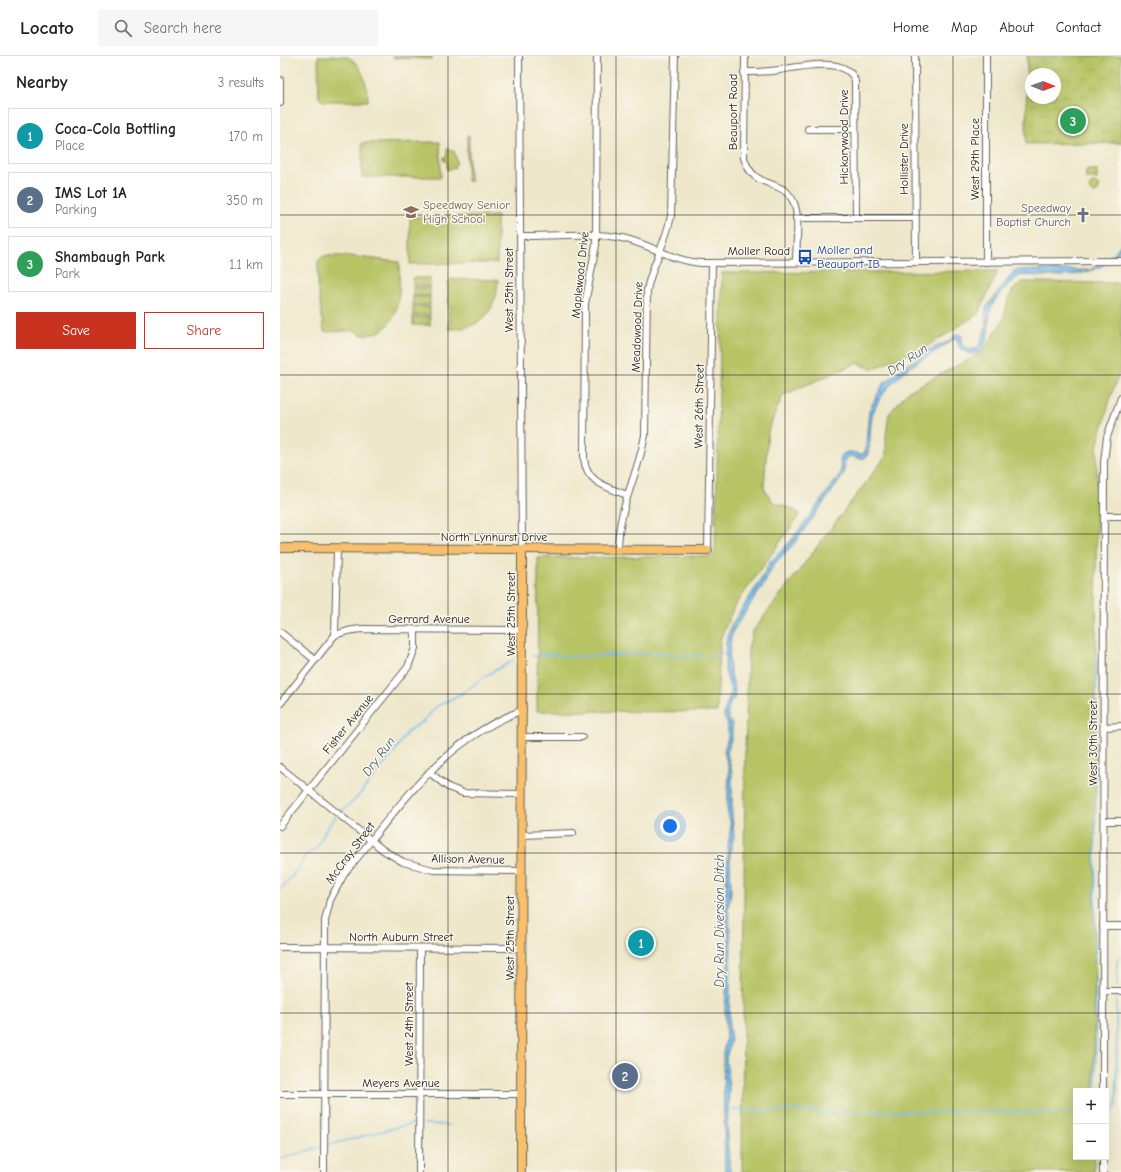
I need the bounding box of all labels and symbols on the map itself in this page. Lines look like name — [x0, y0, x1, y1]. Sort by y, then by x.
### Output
north arrow — [1025, 68, 1061, 104]
street label: Beauport Road — [726, 74, 740, 150]
street label: Hickorywood Drive — [837, 89, 851, 185]
pin: 3 — [1060, 106, 1086, 136]
street label: West 29th Place — [968, 118, 982, 200]
street label: Hollister Drive — [897, 123, 911, 195]
place label: Speedway Senior High School — [423, 198, 510, 226]
place label: Speedway Baptist Church — [996, 201, 1072, 229]
school or university icon: Speedway Senior High School — [402, 203, 420, 221]
church icon: Speedway Baptist Church — [1074, 206, 1092, 224]
street label: Maplewood Drive — [568, 231, 592, 319]
place label: Moller and Beauport IB — [817, 243, 880, 271]
street label: Moller Road — [728, 244, 790, 258]
street label: West 25th Street — [502, 247, 516, 332]
bus stop icon: Moller and Beauport IB — [796, 248, 814, 266]
street label: Meadowood Drive — [628, 281, 646, 373]
water label: Dry Run — [884, 341, 930, 378]
street label: West 26th Street — [691, 363, 707, 448]
street label: North Lynhurst Drive — [441, 530, 547, 544]
street label: West 25th Street — [504, 571, 518, 656]
street label: Gerrard Avenue — [388, 612, 470, 626]
street label: Fisher Avenue — [320, 691, 376, 757]
street label: West 30th Street — [1086, 700, 1100, 786]
water label: Dry Run — [359, 734, 398, 779]
your location — [660, 816, 680, 836]
street label: McCray Street — [322, 819, 378, 887]
street label: Allison Avenue — [431, 851, 505, 867]
water label: Dry Run Diversion Ditch — [712, 855, 727, 987]
street label: West 25th Street — [503, 895, 517, 980]
pin: 1 — [628, 928, 654, 958]
street label: North Auburn Street — [349, 930, 454, 944]
street label: West 24th Street — [402, 981, 416, 1066]
pin: 2 — [612, 1061, 638, 1091]
street label: Meyers Avenue — [362, 1076, 440, 1090]

